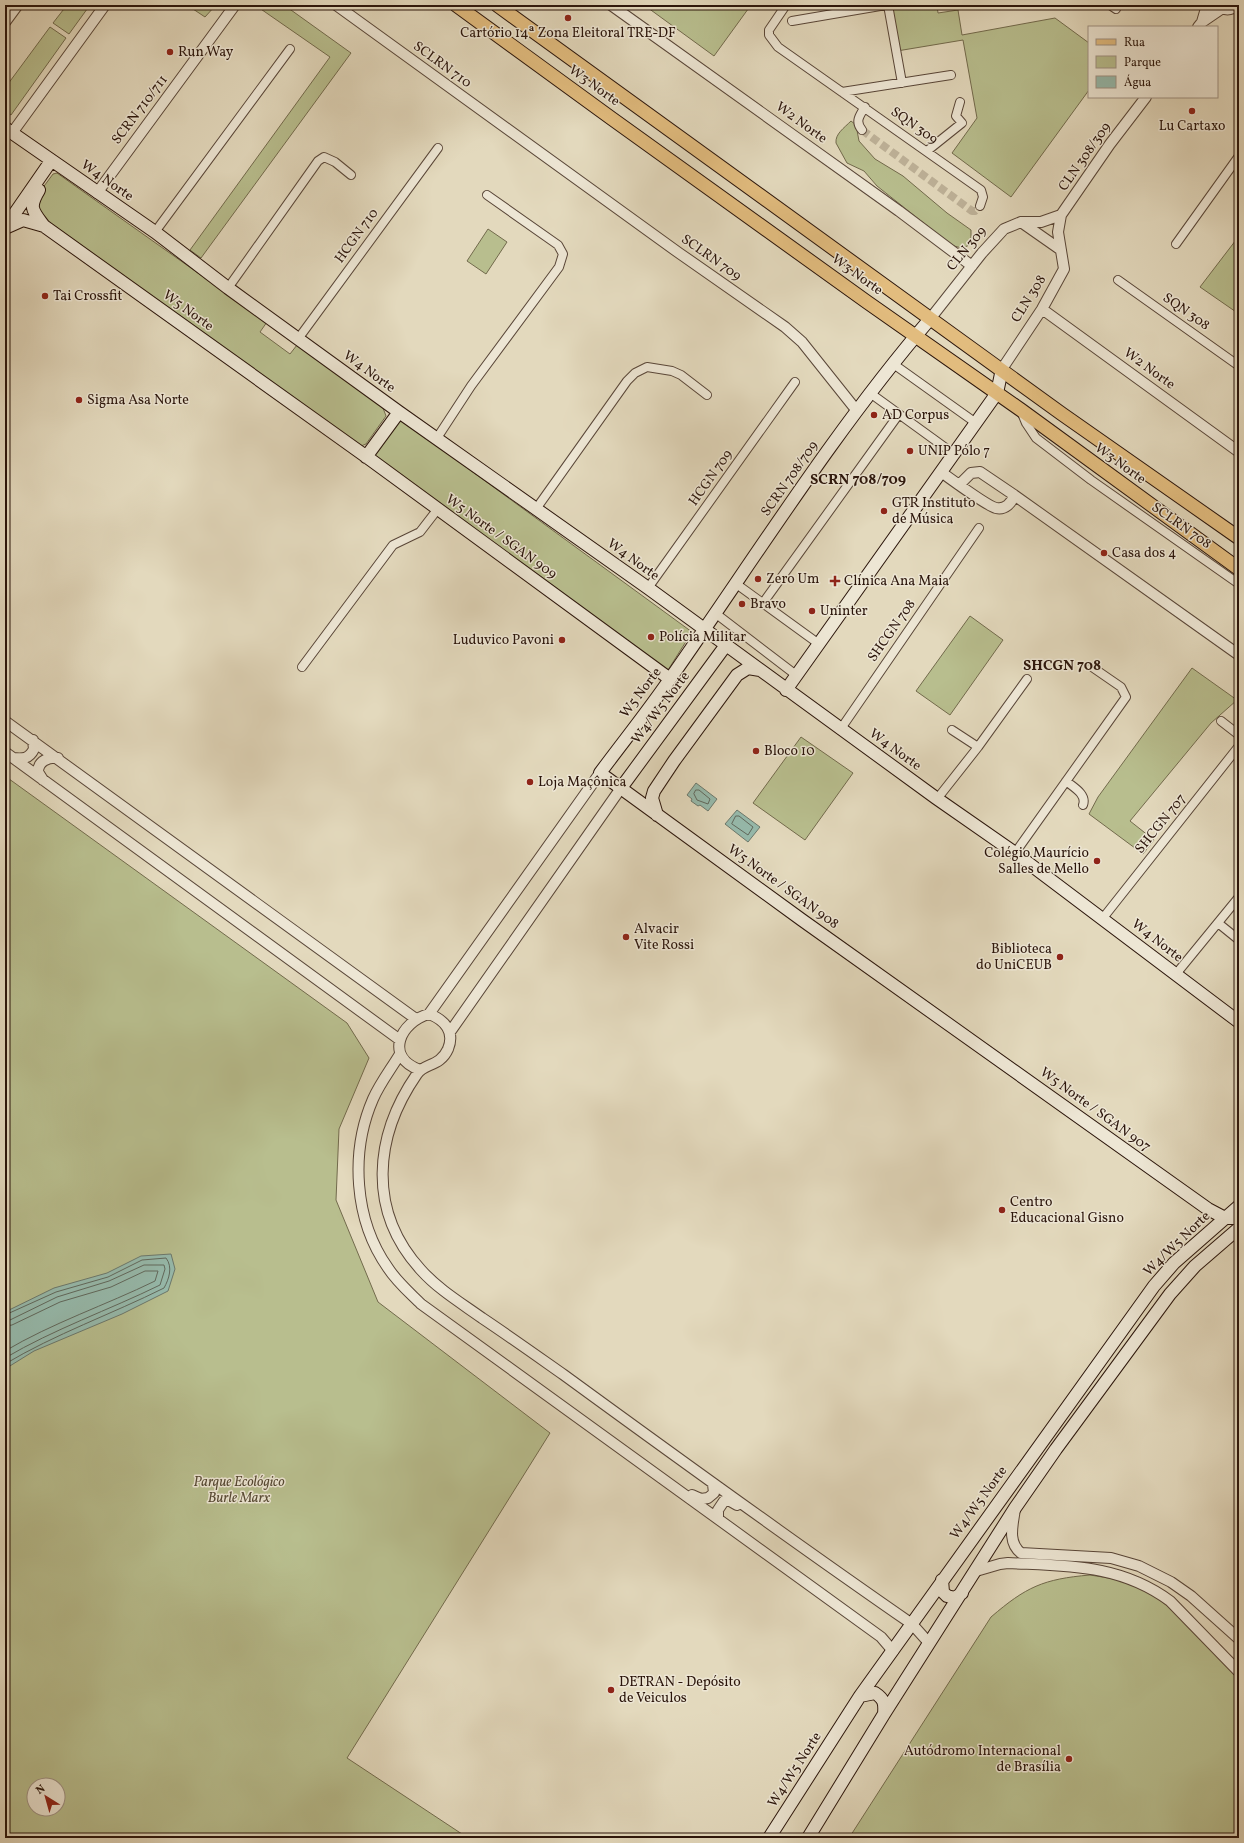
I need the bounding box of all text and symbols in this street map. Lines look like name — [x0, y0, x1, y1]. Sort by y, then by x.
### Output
marker: Cartório 14ª Zona Eleitoral TRE-DF — [563, 13, 573, 23]
place label: Cartório 14ª Zona Eleitoral TRE-DF — [460, 24, 676, 43]
legend — [1088, 26, 1218, 98]
text: Rua — [1124, 35, 1145, 51]
street label: SCLRN 710 — [409, 37, 475, 93]
place label: Run Way — [178, 43, 234, 62]
marker: Run Way — [165, 47, 175, 57]
text: Parque — [1124, 55, 1161, 71]
street label: W3 Norte — [564, 61, 624, 111]
street label: SCRN 710/711 — [108, 71, 172, 149]
text: Água — [1124, 74, 1151, 91]
street label: W2 Norte — [771, 98, 831, 148]
street label: SQN 309 — [886, 103, 942, 149]
marker: Lu Cartaxo — [1187, 106, 1197, 116]
place label: Lu Cartaxo — [1159, 117, 1225, 136]
street label: CLN 308/309 — [1054, 119, 1116, 195]
street label: W4 Norte — [77, 156, 137, 206]
street label: HCGN 710 — [331, 205, 383, 267]
street label: CLN 309 — [943, 223, 991, 275]
street label: SCLRN 709 — [677, 230, 745, 286]
street label: W3 Norte — [827, 250, 887, 300]
street label: CLN 308 — [1007, 272, 1051, 326]
street label: W5 Norte — [159, 286, 218, 336]
place label: Tai Crossfit — [53, 287, 123, 306]
street label: SQN 308 — [1159, 289, 1213, 335]
marker: Tai Crossfit — [40, 291, 50, 301]
street label: W2 Norte — [1119, 344, 1179, 394]
street label: W4 Norte — [339, 347, 399, 398]
place label: Sigma Asa Norte — [87, 391, 189, 410]
marker: Sigma Asa Norte — [74, 395, 84, 405]
place label: AD Corpus — [882, 406, 949, 425]
marker: AD Corpus — [869, 410, 879, 420]
street label: SCRN 708/709 — [757, 437, 823, 521]
street label: W3 Norte — [1090, 439, 1150, 489]
place label: UNIP Pólo 7 — [918, 442, 990, 461]
street label: HCGN 709 — [685, 446, 737, 510]
marker: UNIP Pólo 7 — [905, 446, 915, 456]
district label: SCRN 708/709 — [810, 470, 906, 491]
street label: W5 Norte / SGAN 909 — [441, 490, 561, 584]
place label: GTR Instituto de Música — [892, 494, 975, 529]
street label: SCLRN 708 — [1147, 498, 1215, 554]
marker: GTR Instituto de Música — [879, 506, 889, 516]
street label: W4 Norte — [603, 535, 663, 586]
place label: Casa dos 4 — [1112, 544, 1176, 563]
marker: Casa dos 4 — [1099, 548, 1109, 558]
place label: Zero Um — [766, 570, 819, 589]
place label: Clínica Ana Maia — [844, 572, 949, 591]
marker: Zero Um — [753, 574, 763, 584]
marker: Clínica Ana Maia — [829, 575, 841, 587]
place label: Bravo — [750, 595, 786, 614]
street label: SHCGN 708 — [863, 596, 921, 666]
marker: Bravo — [737, 599, 747, 609]
place label: Uninter — [820, 602, 868, 621]
marker: Uninter — [807, 606, 817, 616]
place label: Polícia Militar — [659, 628, 746, 647]
place label: Luduvico Pavoni — [453, 631, 554, 650]
marker: Polícia Militar — [646, 632, 656, 642]
marker: Luduvico Pavoni — [557, 635, 567, 645]
district label: SHCGN 708 — [1023, 656, 1101, 677]
street label: W5 Norte — [616, 664, 666, 722]
street label: W4/W5 Norte — [627, 668, 695, 748]
street label: W4 Norte — [865, 725, 925, 776]
place label: Bloco 10 — [764, 742, 815, 761]
marker: Bloco 10 — [751, 746, 761, 756]
place label: Loja Maçônica — [538, 773, 627, 792]
marker: Loja Maçônica — [525, 777, 535, 787]
street label: SHCGN 707 — [1131, 790, 1191, 858]
street label: W5 Norte / SGAN 908 — [724, 840, 842, 934]
place label: Colégio Maurício Salles de Mello — [984, 844, 1089, 879]
marker: Colégio Maurício Salles de Mello — [1092, 856, 1102, 866]
street label: W4 Norte — [1127, 915, 1187, 967]
place label: Alvacir Vite Rossi — [634, 920, 694, 955]
marker: Alvacir Vite Rossi — [621, 932, 631, 942]
place label: Biblioteca do UniCEUB — [976, 940, 1052, 975]
marker: Biblioteca do UniCEUB — [1055, 952, 1065, 962]
street label: W5 Norte / SGAN 907 — [1036, 1063, 1154, 1157]
place label: Centro Educacional Gisno — [1010, 1193, 1124, 1228]
marker: Centro Educacional Gisno — [997, 1205, 1007, 1215]
street label: W4/W5 Norte — [1139, 1207, 1215, 1281]
street label: W4/W5 Norte — [946, 1462, 1012, 1543]
park label: Parque Ecológico Burle Marx — [193, 1473, 285, 1508]
place label: DETRAN - Depósito de Veiculos — [619, 1673, 741, 1708]
marker: DETRAN - Depósito de Veiculos — [606, 1685, 616, 1695]
street label: W4/W5 Norte — [764, 1728, 827, 1811]
place label: Autódromo Internacional de Brasília — [904, 1742, 1061, 1777]
marker: Autódromo Internacional de Brasília — [1064, 1754, 1074, 1764]
north arrow — [26, 1777, 66, 1817]
text: N — [33, 1782, 49, 1799]

